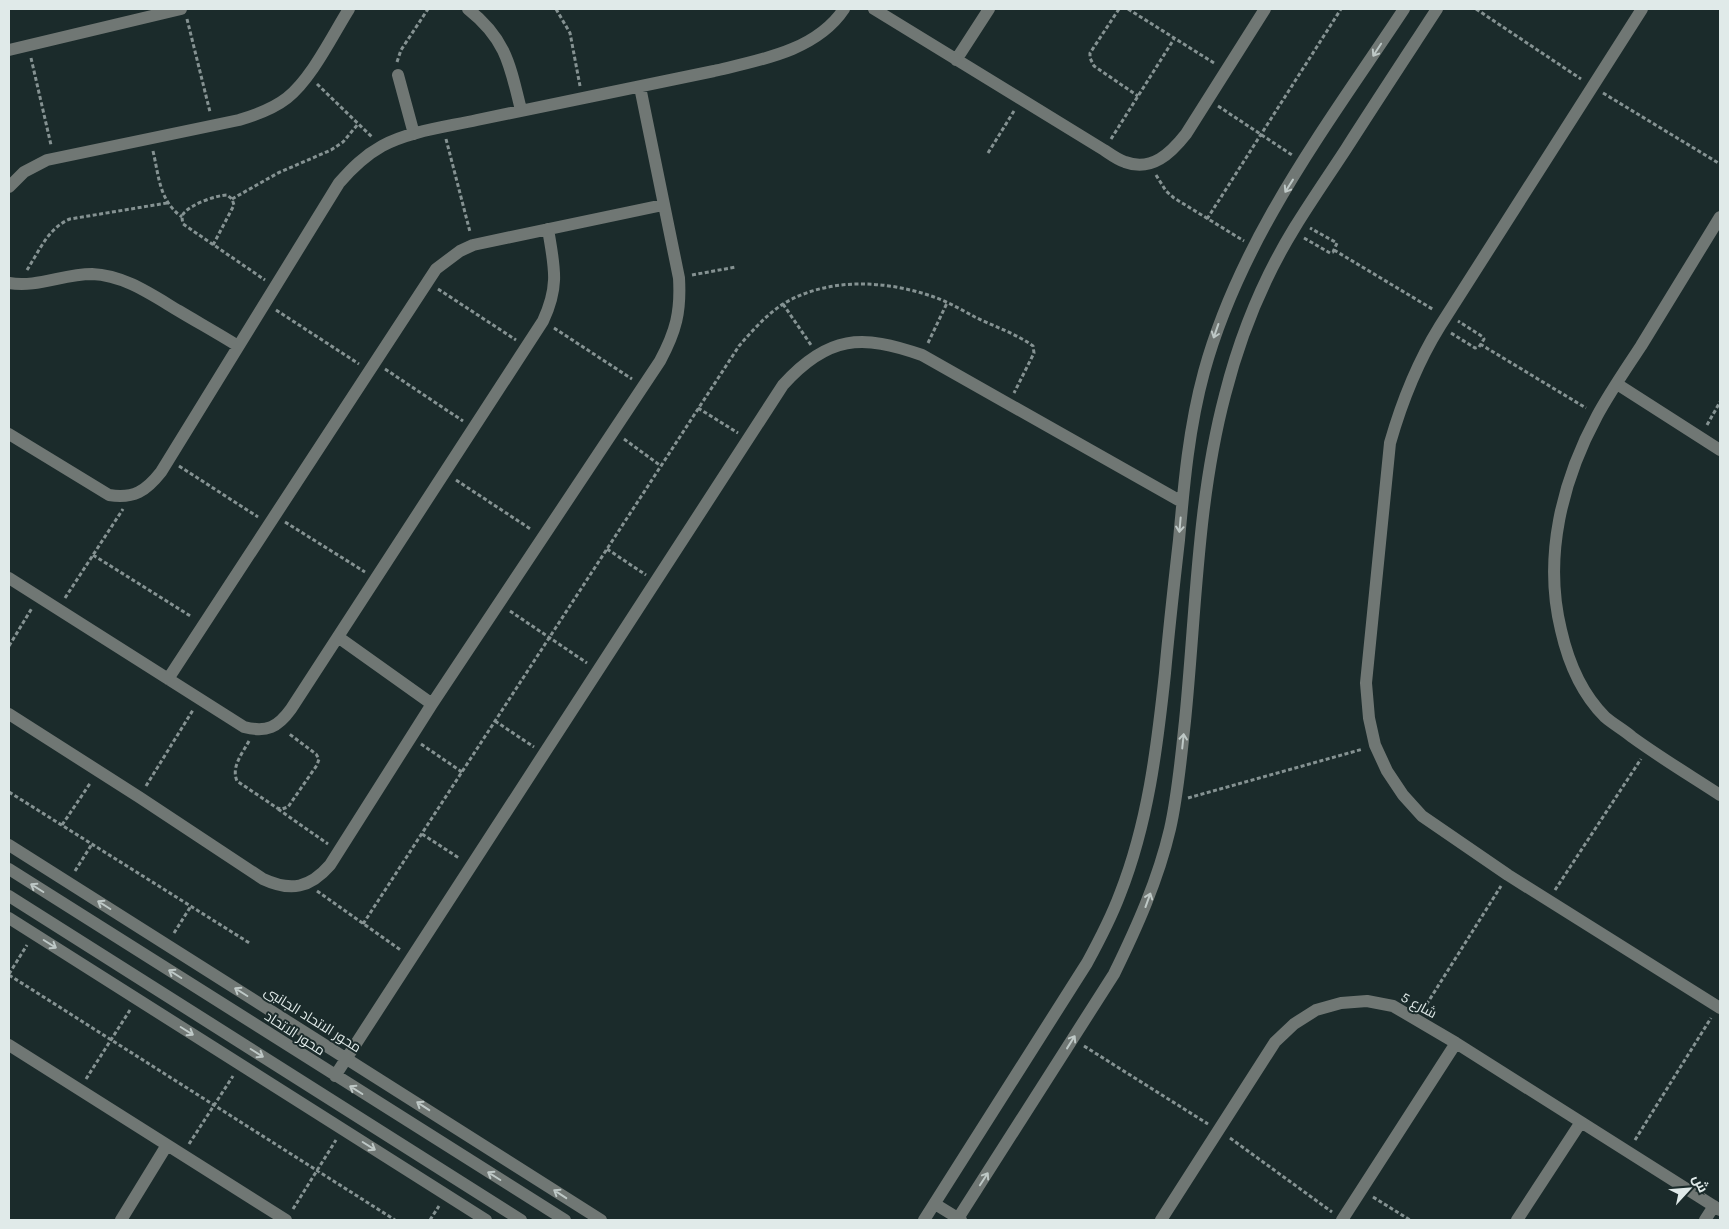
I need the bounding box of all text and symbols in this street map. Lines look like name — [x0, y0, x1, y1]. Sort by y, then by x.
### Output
one-way arrow — [1372, 42, 1382, 56]
one-way arrow — [1283, 178, 1293, 192]
one-way arrow — [1211, 323, 1221, 339]
one-way arrow — [1175, 516, 1185, 532]
one-way arrow — [1178, 734, 1188, 750]
one-way arrow — [31, 882, 45, 892]
one-way arrow — [1144, 892, 1153, 908]
one-way arrow — [97, 900, 111, 910]
one-way arrow — [43, 939, 57, 949]
one-way arrow — [168, 969, 182, 979]
street label: محور الاتحاد الجانبى — [261, 982, 365, 1056]
one-way arrow — [235, 986, 249, 996]
street label: شارع 5 — [1398, 989, 1440, 1022]
street label: محور الاتحاد — [262, 1007, 328, 1059]
one-way arrow — [180, 1026, 194, 1036]
one-way arrow — [1066, 1035, 1076, 1049]
one-way arrow — [249, 1048, 263, 1058]
one-way arrow — [350, 1084, 364, 1094]
one-way arrow — [416, 1101, 430, 1112]
one-way arrow — [362, 1140, 376, 1151]
north arrow — [1664, 1164, 1714, 1214]
one-way arrow — [487, 1171, 501, 1181]
one-way arrow — [978, 1172, 989, 1186]
text: ش — [1689, 1172, 1712, 1195]
one-way arrow — [553, 1189, 567, 1199]

